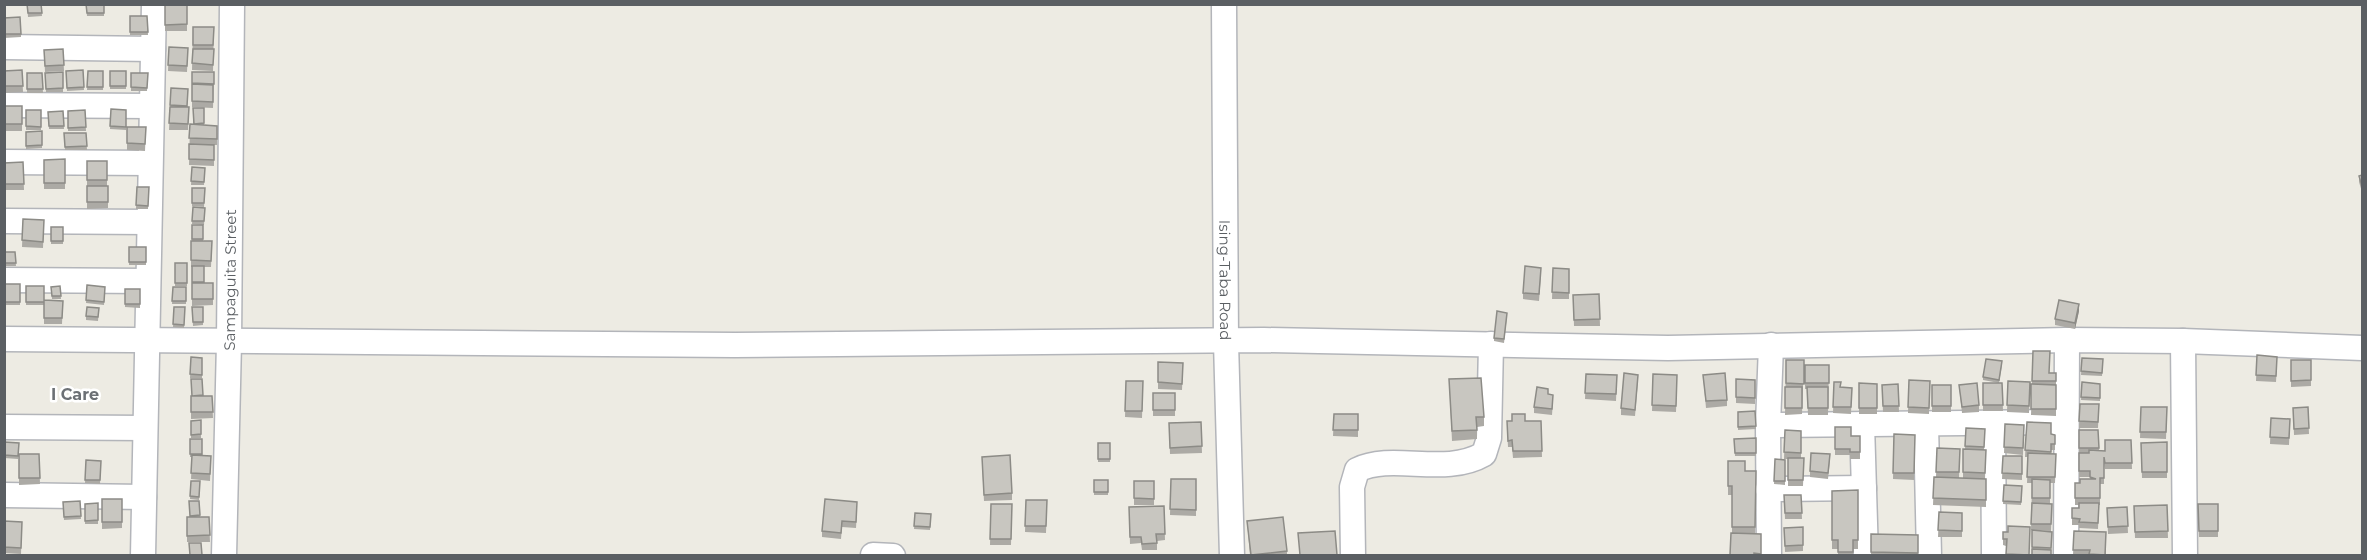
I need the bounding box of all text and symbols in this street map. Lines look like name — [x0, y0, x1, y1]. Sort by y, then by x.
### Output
street label: Sampaguita Street — [219, 209, 240, 351]
street label: Ising-Taba Road — [1216, 220, 1235, 340]
district label: I Care — [51, 385, 99, 404]

